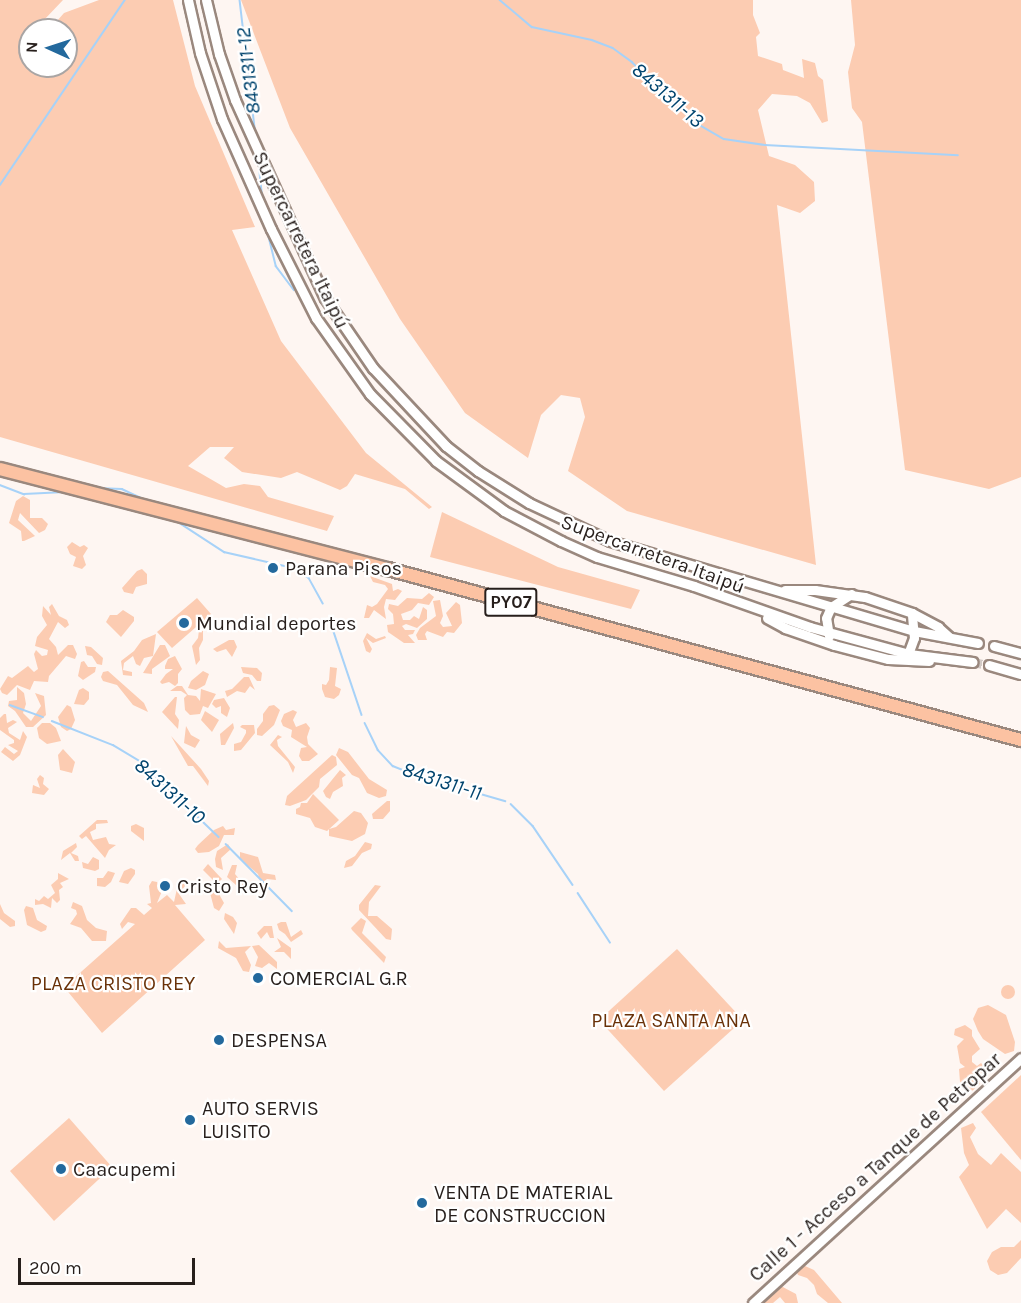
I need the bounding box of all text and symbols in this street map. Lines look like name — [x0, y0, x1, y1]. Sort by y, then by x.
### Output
north arrow — [18, 18, 78, 78]
water label: 8431311-12 — [230, 26, 266, 116]
text: N — [22, 41, 41, 53]
water label: 8431311-13 — [627, 57, 709, 133]
street label: Supercarretera Itaipú — [248, 148, 354, 332]
street label: Supercarretera Itaipú — [558, 510, 748, 598]
place label: Parana Pisos — [285, 556, 402, 580]
marker: Parana Pisos — [266, 561, 280, 575]
road number: PY07 — [484, 587, 538, 617]
place label: Mundial deportes — [196, 611, 357, 635]
marker: Mundial deportes — [177, 616, 191, 630]
water label: 8431311-10 — [129, 752, 211, 830]
water label: 8431311-11 — [399, 756, 485, 806]
place label: Cristo Rey — [177, 874, 268, 898]
marker: Cristo Rey — [158, 879, 172, 893]
place label: COMERCIAL G.R — [270, 966, 408, 990]
park label: PLAZA CRISTO REY — [31, 971, 195, 995]
marker: COMERCIAL G.R — [251, 971, 265, 985]
park label: PLAZA SANTA ANA — [591, 1008, 751, 1032]
place label: DESPENSA — [231, 1028, 327, 1052]
marker: DESPENSA — [212, 1033, 226, 1047]
street label: Calle 1 - Acceso a Tanque de Petropar — [744, 1047, 1006, 1287]
place label: AUTO SERVIS LUISITO — [202, 1096, 319, 1143]
marker: AUTO SERVIS LUISITO — [183, 1113, 197, 1127]
place label: Caacupemi — [73, 1157, 176, 1181]
marker: Caacupemi — [54, 1162, 68, 1176]
place label: VENTA DE MATERIAL DE CONSTRUCCION — [434, 1180, 612, 1227]
marker: VENTA DE MATERIAL DE CONSTRUCCION — [415, 1196, 429, 1210]
scale bar — [21, 1246, 198, 1284]
text: 200 m — [29, 1257, 82, 1279]

